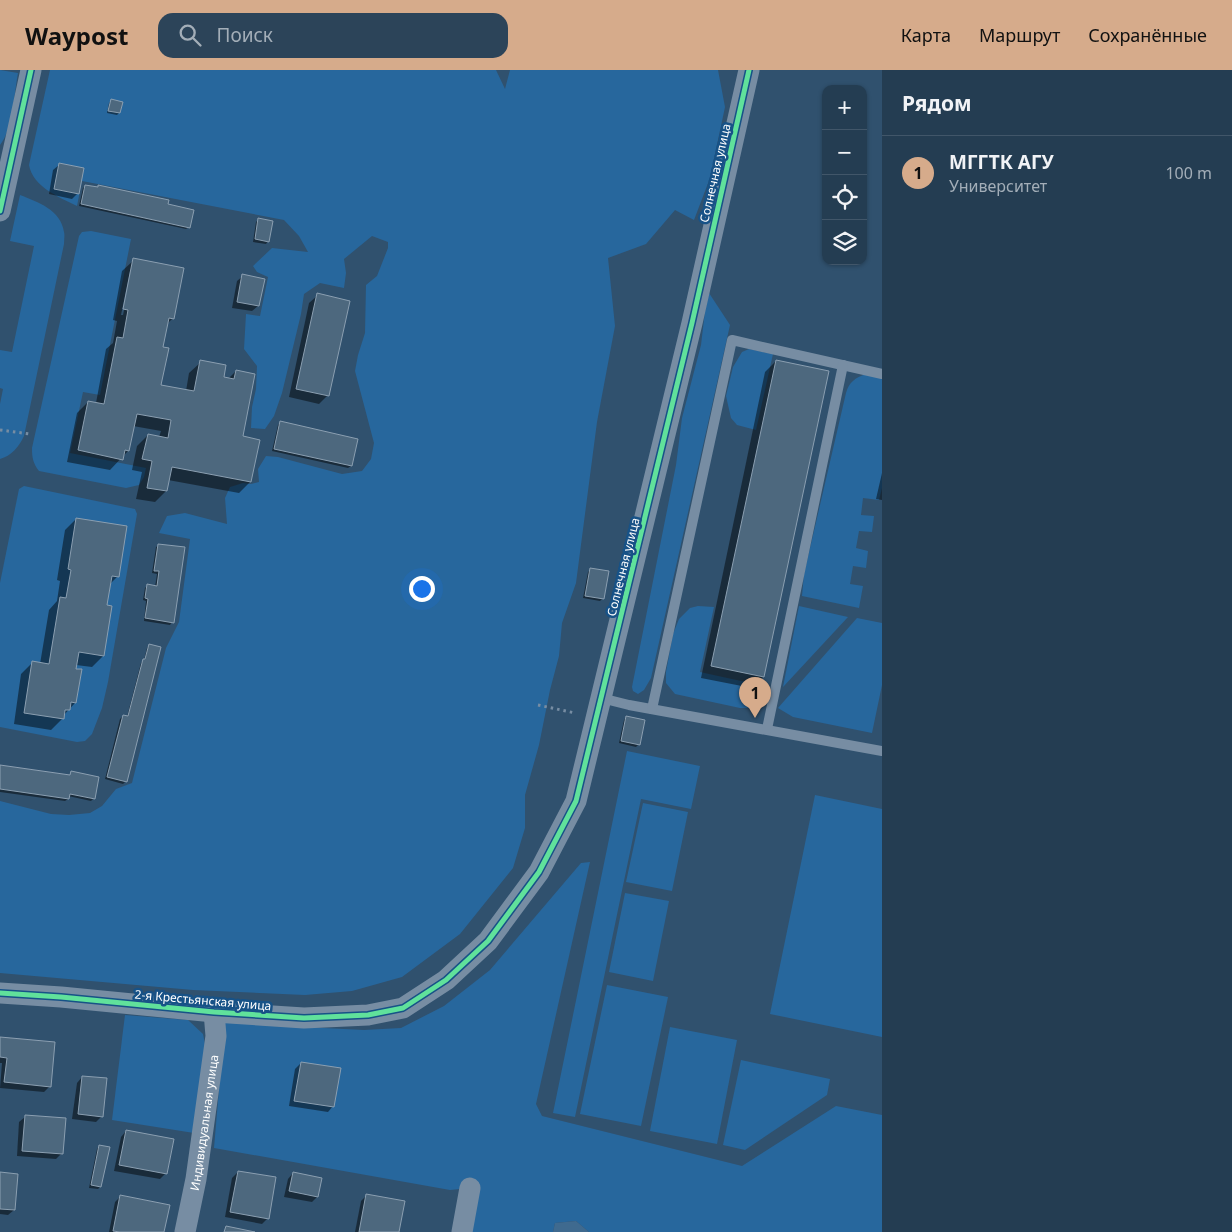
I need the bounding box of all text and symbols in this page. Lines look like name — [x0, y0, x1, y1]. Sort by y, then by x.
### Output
search box — [158, 13, 508, 58]
text: Waypost — [25, 19, 128, 52]
icon: search — [176, 21, 204, 49]
text: Поиск — [216, 22, 273, 48]
text: Карта — [901, 23, 951, 47]
text: Маршрут — [979, 23, 1060, 47]
text: Сохранённые — [1088, 23, 1207, 47]
map controls — [822, 85, 867, 265]
button: + — [822, 85, 867, 130]
text: Рядом — [902, 89, 972, 117]
street label: Солнечная улица — [695, 122, 735, 224]
button: − — [822, 130, 867, 175]
text: МГГТК АГУ — [949, 149, 1054, 175]
text: 1 — [913, 162, 923, 184]
text: 100 m — [1165, 162, 1212, 184]
button: locate — [822, 175, 867, 220]
text: Университет — [949, 175, 1047, 197]
button: layers — [822, 220, 867, 265]
street label: Солнечная улица — [603, 516, 643, 618]
your location — [409, 576, 435, 602]
pin: 1 — [739, 677, 771, 718]
street label: 2-я Крестьянская улица — [134, 986, 272, 1014]
street label: Индивидуальная улица — [185, 1054, 222, 1192]

